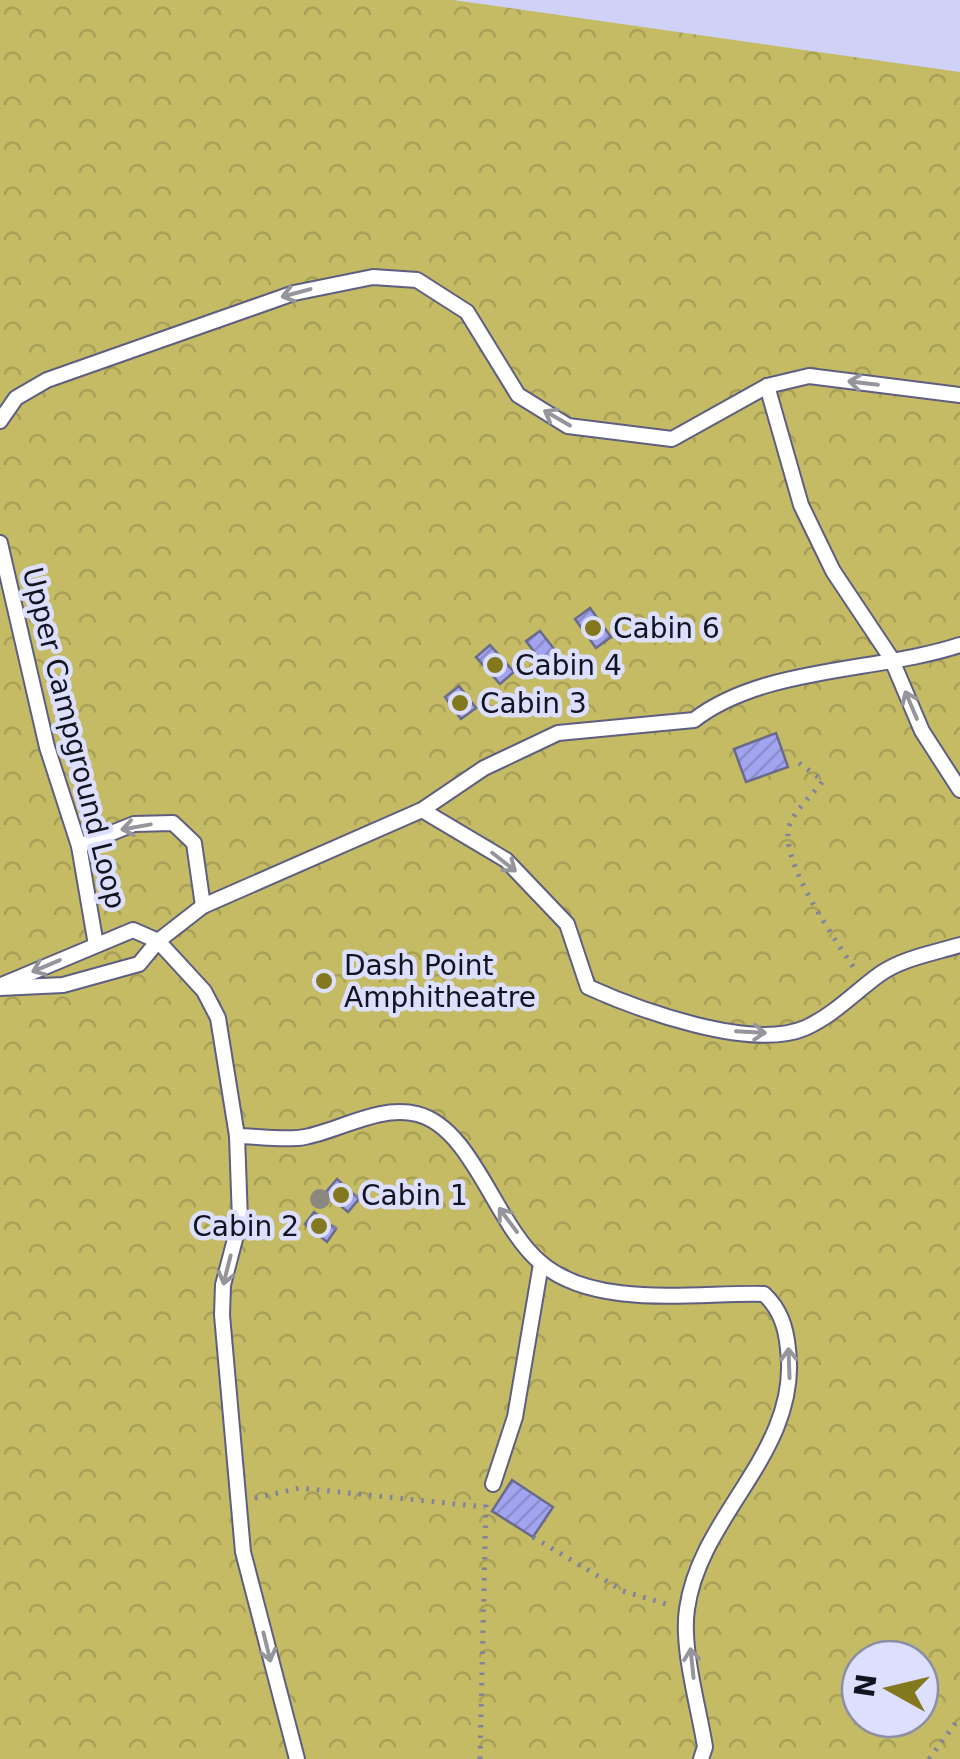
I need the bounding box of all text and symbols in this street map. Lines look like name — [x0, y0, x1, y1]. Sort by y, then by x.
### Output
one-way arrow — [281, 285, 312, 304]
one-way arrow — [848, 373, 880, 392]
one-way arrow — [543, 408, 572, 428]
street label: Upper Campground Loop — [16, 564, 132, 912]
place label: Cabin 6 — [613, 612, 720, 645]
marker: Cabin 6 — [582, 617, 604, 639]
place label: Cabin 4 — [515, 649, 622, 682]
marker: Cabin 4 — [484, 654, 506, 676]
place label: Cabin 3 — [480, 687, 587, 720]
one-way arrow — [901, 690, 919, 721]
marker: Cabin 3 — [449, 692, 471, 714]
one-way arrow — [121, 818, 153, 837]
one-way arrow — [491, 851, 517, 873]
place label: Dash Point Amphitheatre — [344, 949, 536, 1014]
one-way arrow — [32, 958, 62, 976]
marker: Dash Point Amphitheatre — [313, 970, 335, 992]
one-way arrow — [734, 1023, 766, 1042]
place label: Cabin 1 — [361, 1179, 468, 1212]
marker: Cabin 1 — [330, 1184, 352, 1206]
one-way arrow — [497, 1207, 518, 1234]
place label: Cabin 2 — [192, 1210, 299, 1243]
marker: Cabin 2 — [308, 1215, 330, 1237]
one-way arrow — [216, 1254, 235, 1285]
one-way arrow — [779, 1347, 798, 1380]
one-way arrow — [258, 1631, 277, 1662]
north arrow — [840, 1639, 940, 1739]
one-way arrow — [682, 1648, 701, 1680]
text: N — [848, 1672, 884, 1699]

